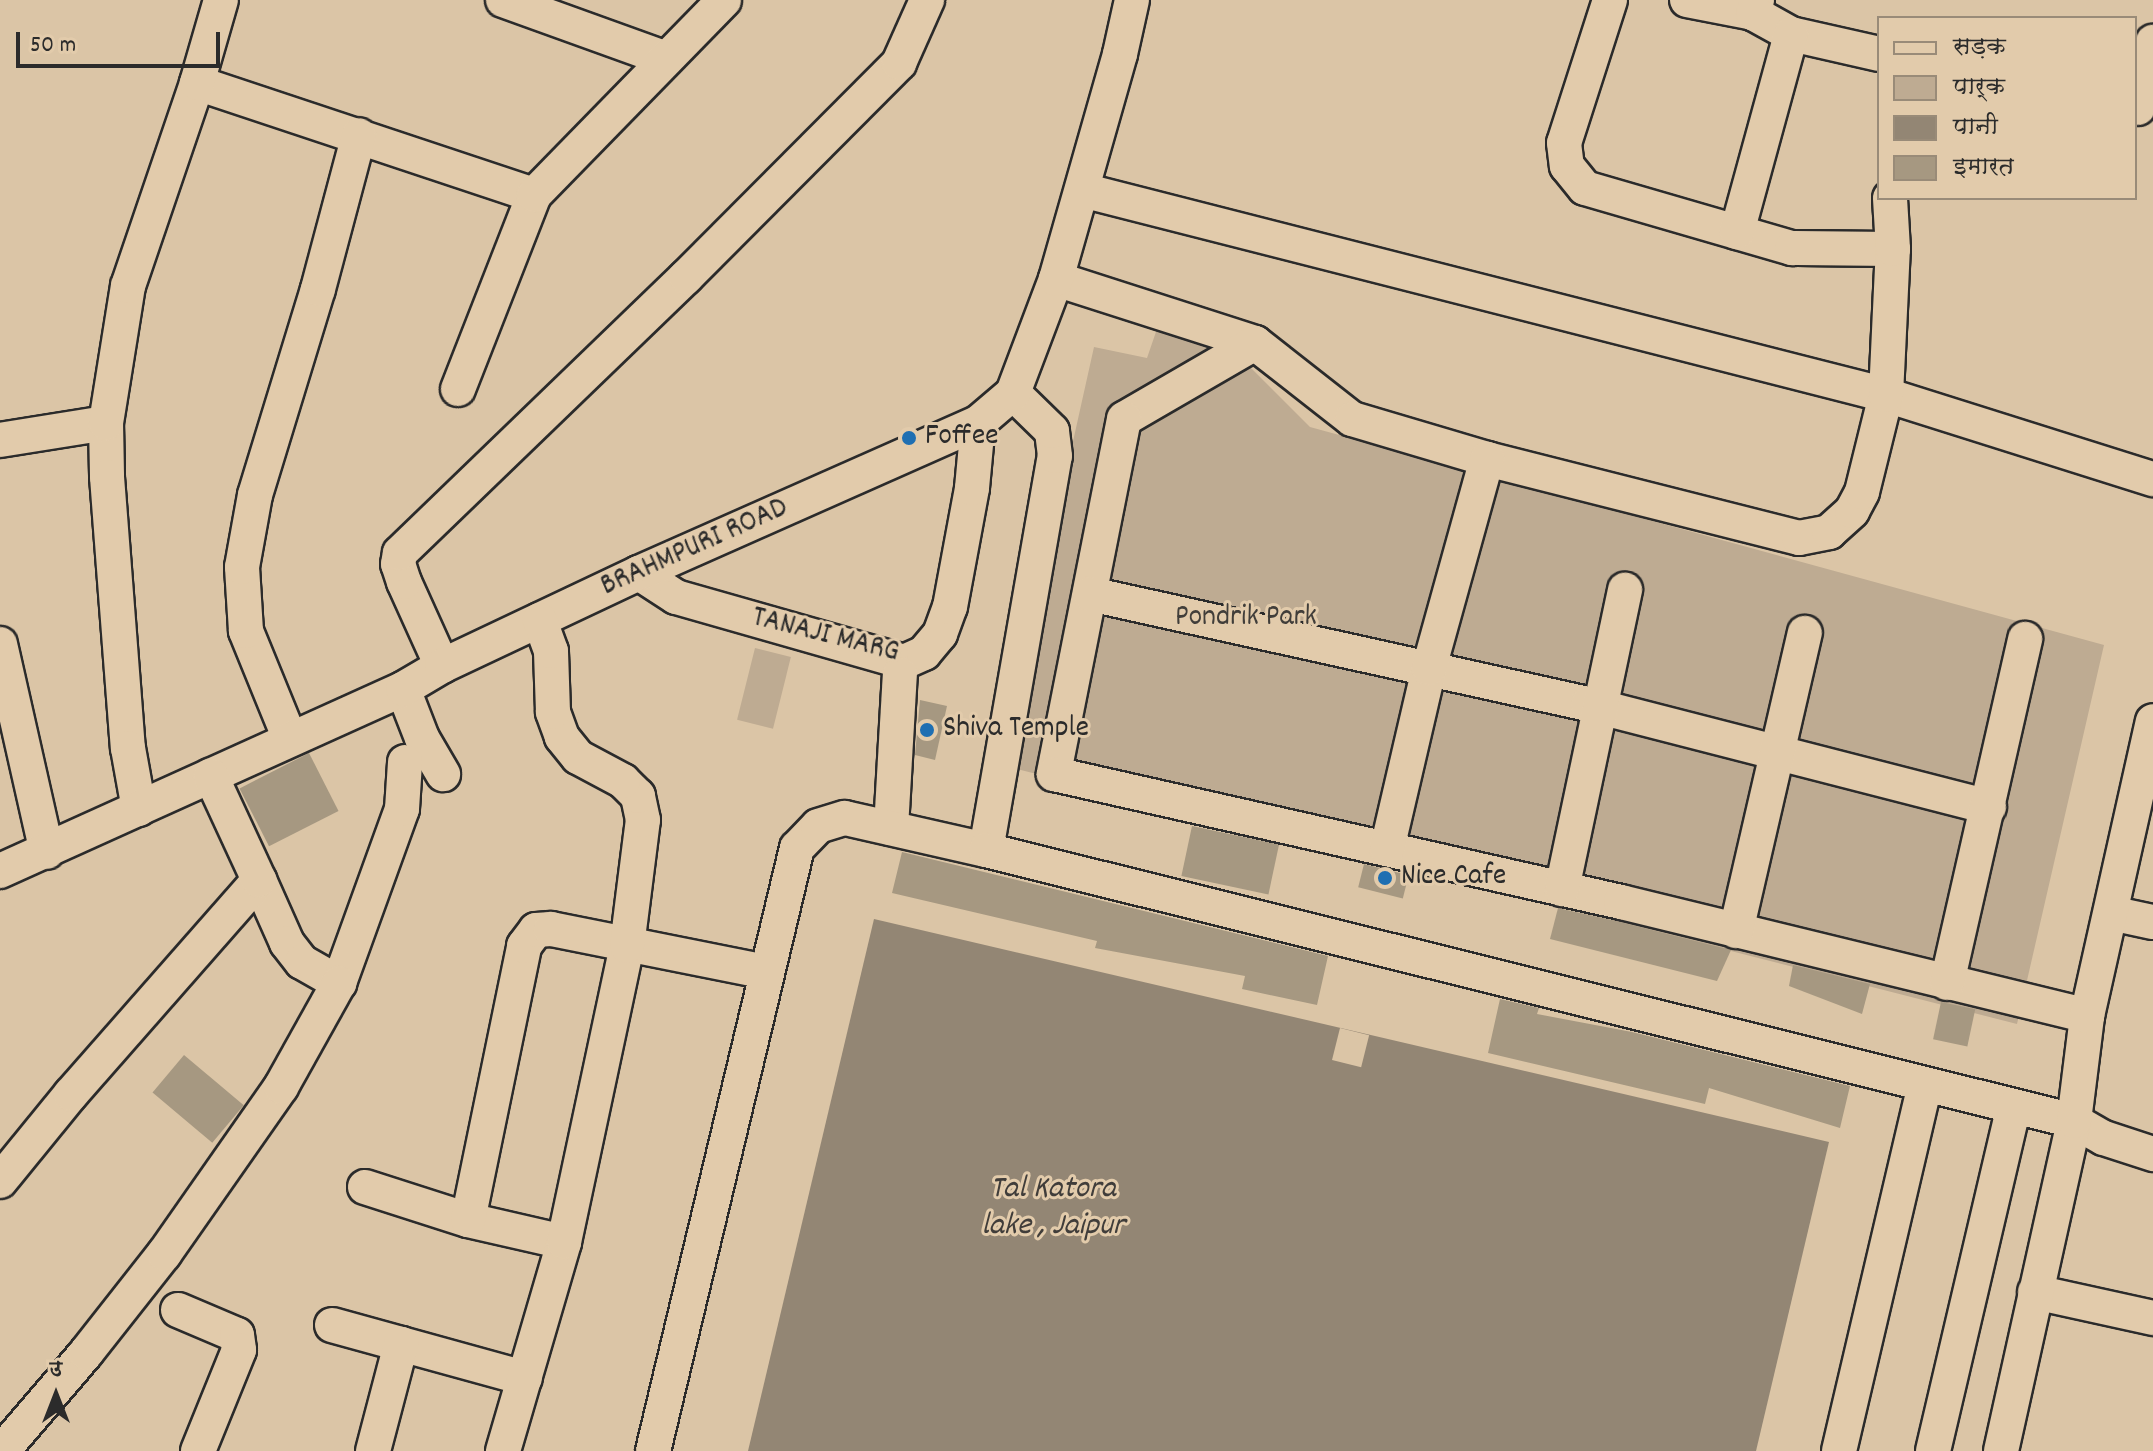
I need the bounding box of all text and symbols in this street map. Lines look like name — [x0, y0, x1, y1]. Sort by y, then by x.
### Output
scale bar — [20, 16, 224, 66]
legend — [1877, 16, 2137, 200]
text: 50 m — [30, 29, 76, 63]
text: सड़क — [1953, 31, 2006, 65]
text: पार्क — [1953, 71, 2005, 105]
text: पानी — [1953, 111, 1998, 145]
text: इमारत — [1953, 151, 2014, 185]
place label: Foffee — [925, 420, 998, 456]
marker: Foffee — [900, 429, 918, 447]
street label: BRAHMPURI ROAD — [596, 492, 794, 606]
street label: TANAJI MARG — [748, 601, 902, 673]
park label: Pondrik Park — [1175, 601, 1317, 637]
place label: Shiva Temple — [943, 712, 1089, 748]
marker: Shiva Temple — [918, 721, 936, 739]
place label: Nice Cafe — [1401, 860, 1506, 896]
marker: Nice Cafe — [1376, 869, 1394, 887]
water label: Tal Katora lake , Jaipur — [981, 1172, 1125, 1247]
north arrow — [16, 1355, 96, 1435]
text: उ — [50, 1355, 62, 1386]

